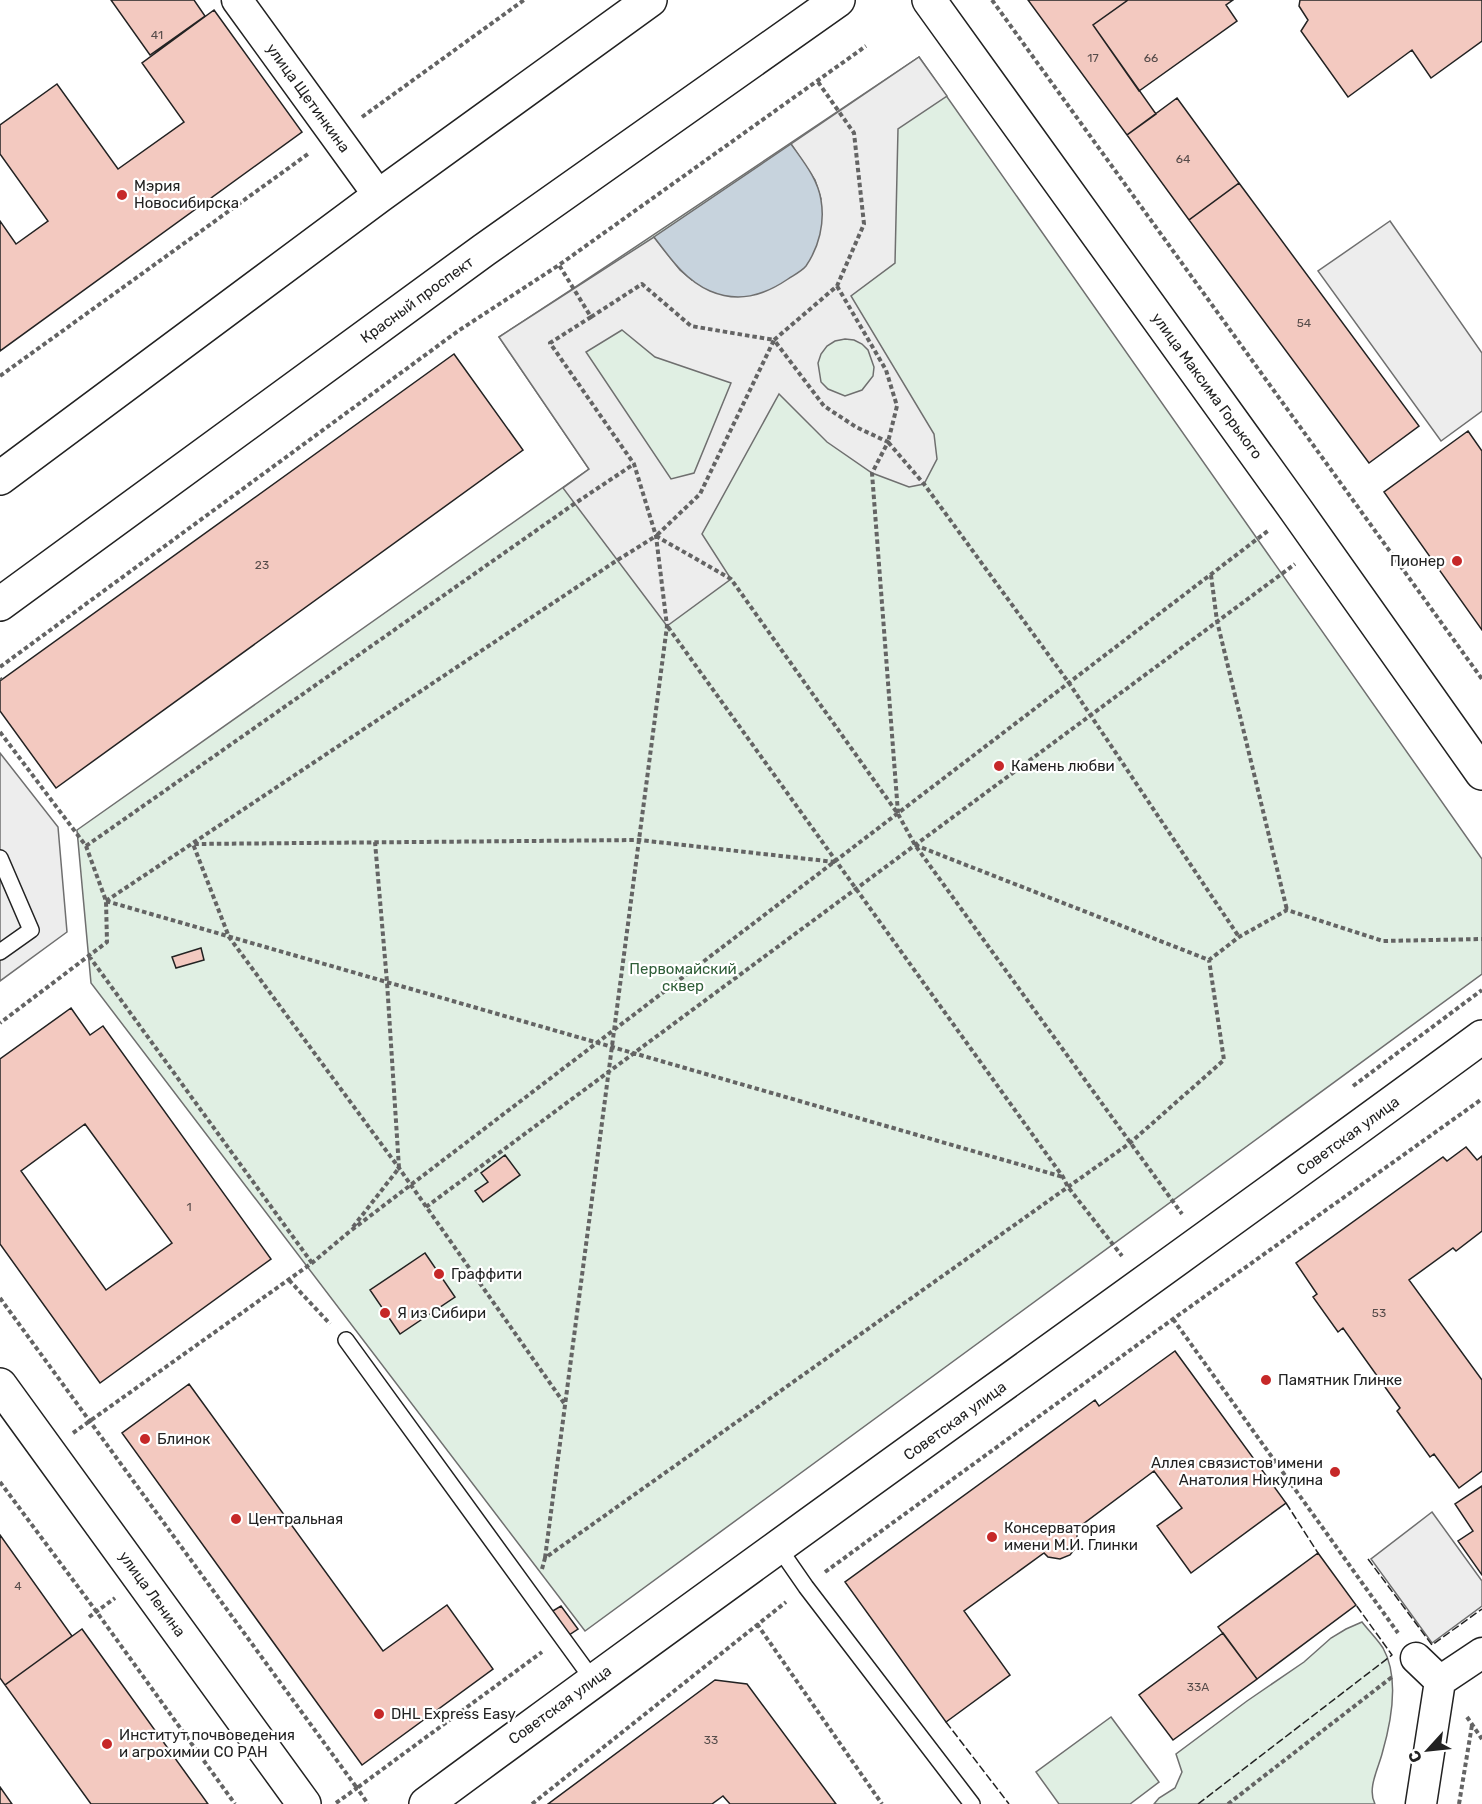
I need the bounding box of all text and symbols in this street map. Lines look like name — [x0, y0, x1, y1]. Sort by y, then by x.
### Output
house number: 41 — [151, 28, 163, 42]
street label: улица Щетинкина — [262, 40, 354, 156]
house number: 17 — [1087, 51, 1099, 65]
house number: 66 — [1144, 51, 1158, 65]
house number: 64 — [1176, 152, 1191, 166]
place label: Мэрия Новосибирска — [134, 177, 239, 212]
marker: Мэрия Новосибирска — [115, 188, 129, 202]
street label: Красный проспект — [357, 253, 477, 347]
street label: улица Максима Горького — [1148, 309, 1266, 463]
house number: 54 — [1297, 316, 1312, 330]
place label: Пионер — [1390, 552, 1445, 570]
marker: Пионер — [1450, 554, 1464, 568]
house number: 23 — [255, 558, 269, 572]
place label: Камень любви — [1011, 757, 1115, 775]
marker: Камень любви — [992, 759, 1006, 773]
park label: Первомайский сквер — [629, 960, 737, 995]
street label: Советская улица — [1293, 1093, 1403, 1179]
house number: 1 — [186, 1200, 192, 1214]
place label: Граффити — [451, 1265, 522, 1283]
marker: Граффити — [432, 1267, 446, 1281]
place label: Я из Сибири — [397, 1304, 486, 1322]
marker: Я из Сибири — [378, 1306, 392, 1320]
house number: 53 — [1372, 1306, 1386, 1320]
place label: Памятник Глинке — [1278, 1371, 1402, 1389]
marker: Памятник Глинке — [1259, 1373, 1273, 1387]
street label: Советская улица — [900, 1378, 1010, 1464]
place label: Блинок — [157, 1430, 210, 1448]
marker: Блинок — [138, 1432, 152, 1446]
place label: Аллея связистов имени Анатолия Никулина — [1151, 1454, 1323, 1489]
marker: Аллея связистов имени Анатолия Никулина — [1328, 1465, 1342, 1479]
place label: Центральная — [248, 1510, 343, 1528]
marker: Центральная — [229, 1512, 243, 1526]
place label: Консерватория имени М.И. Глинки — [1004, 1519, 1138, 1554]
marker: Консерватория имени М.И. Глинки — [985, 1530, 999, 1544]
street label: улица Ленина — [115, 1548, 189, 1640]
house number: 4 — [14, 1579, 22, 1593]
street label: Советская улица — [505, 1662, 615, 1748]
house number: 33А — [1187, 1680, 1209, 1694]
place label: DHL Express Easy — [391, 1705, 516, 1723]
marker: DHL Express Easy — [372, 1707, 386, 1721]
north arrow — [1398, 1720, 1458, 1780]
place label: Институт почвоведения и агрохимии СО РАН — [119, 1726, 295, 1761]
house number: 33 — [704, 1733, 718, 1747]
marker: Институт почвоведения и агрохимии СО РАН — [100, 1737, 114, 1751]
text: С — [1404, 1747, 1426, 1766]

